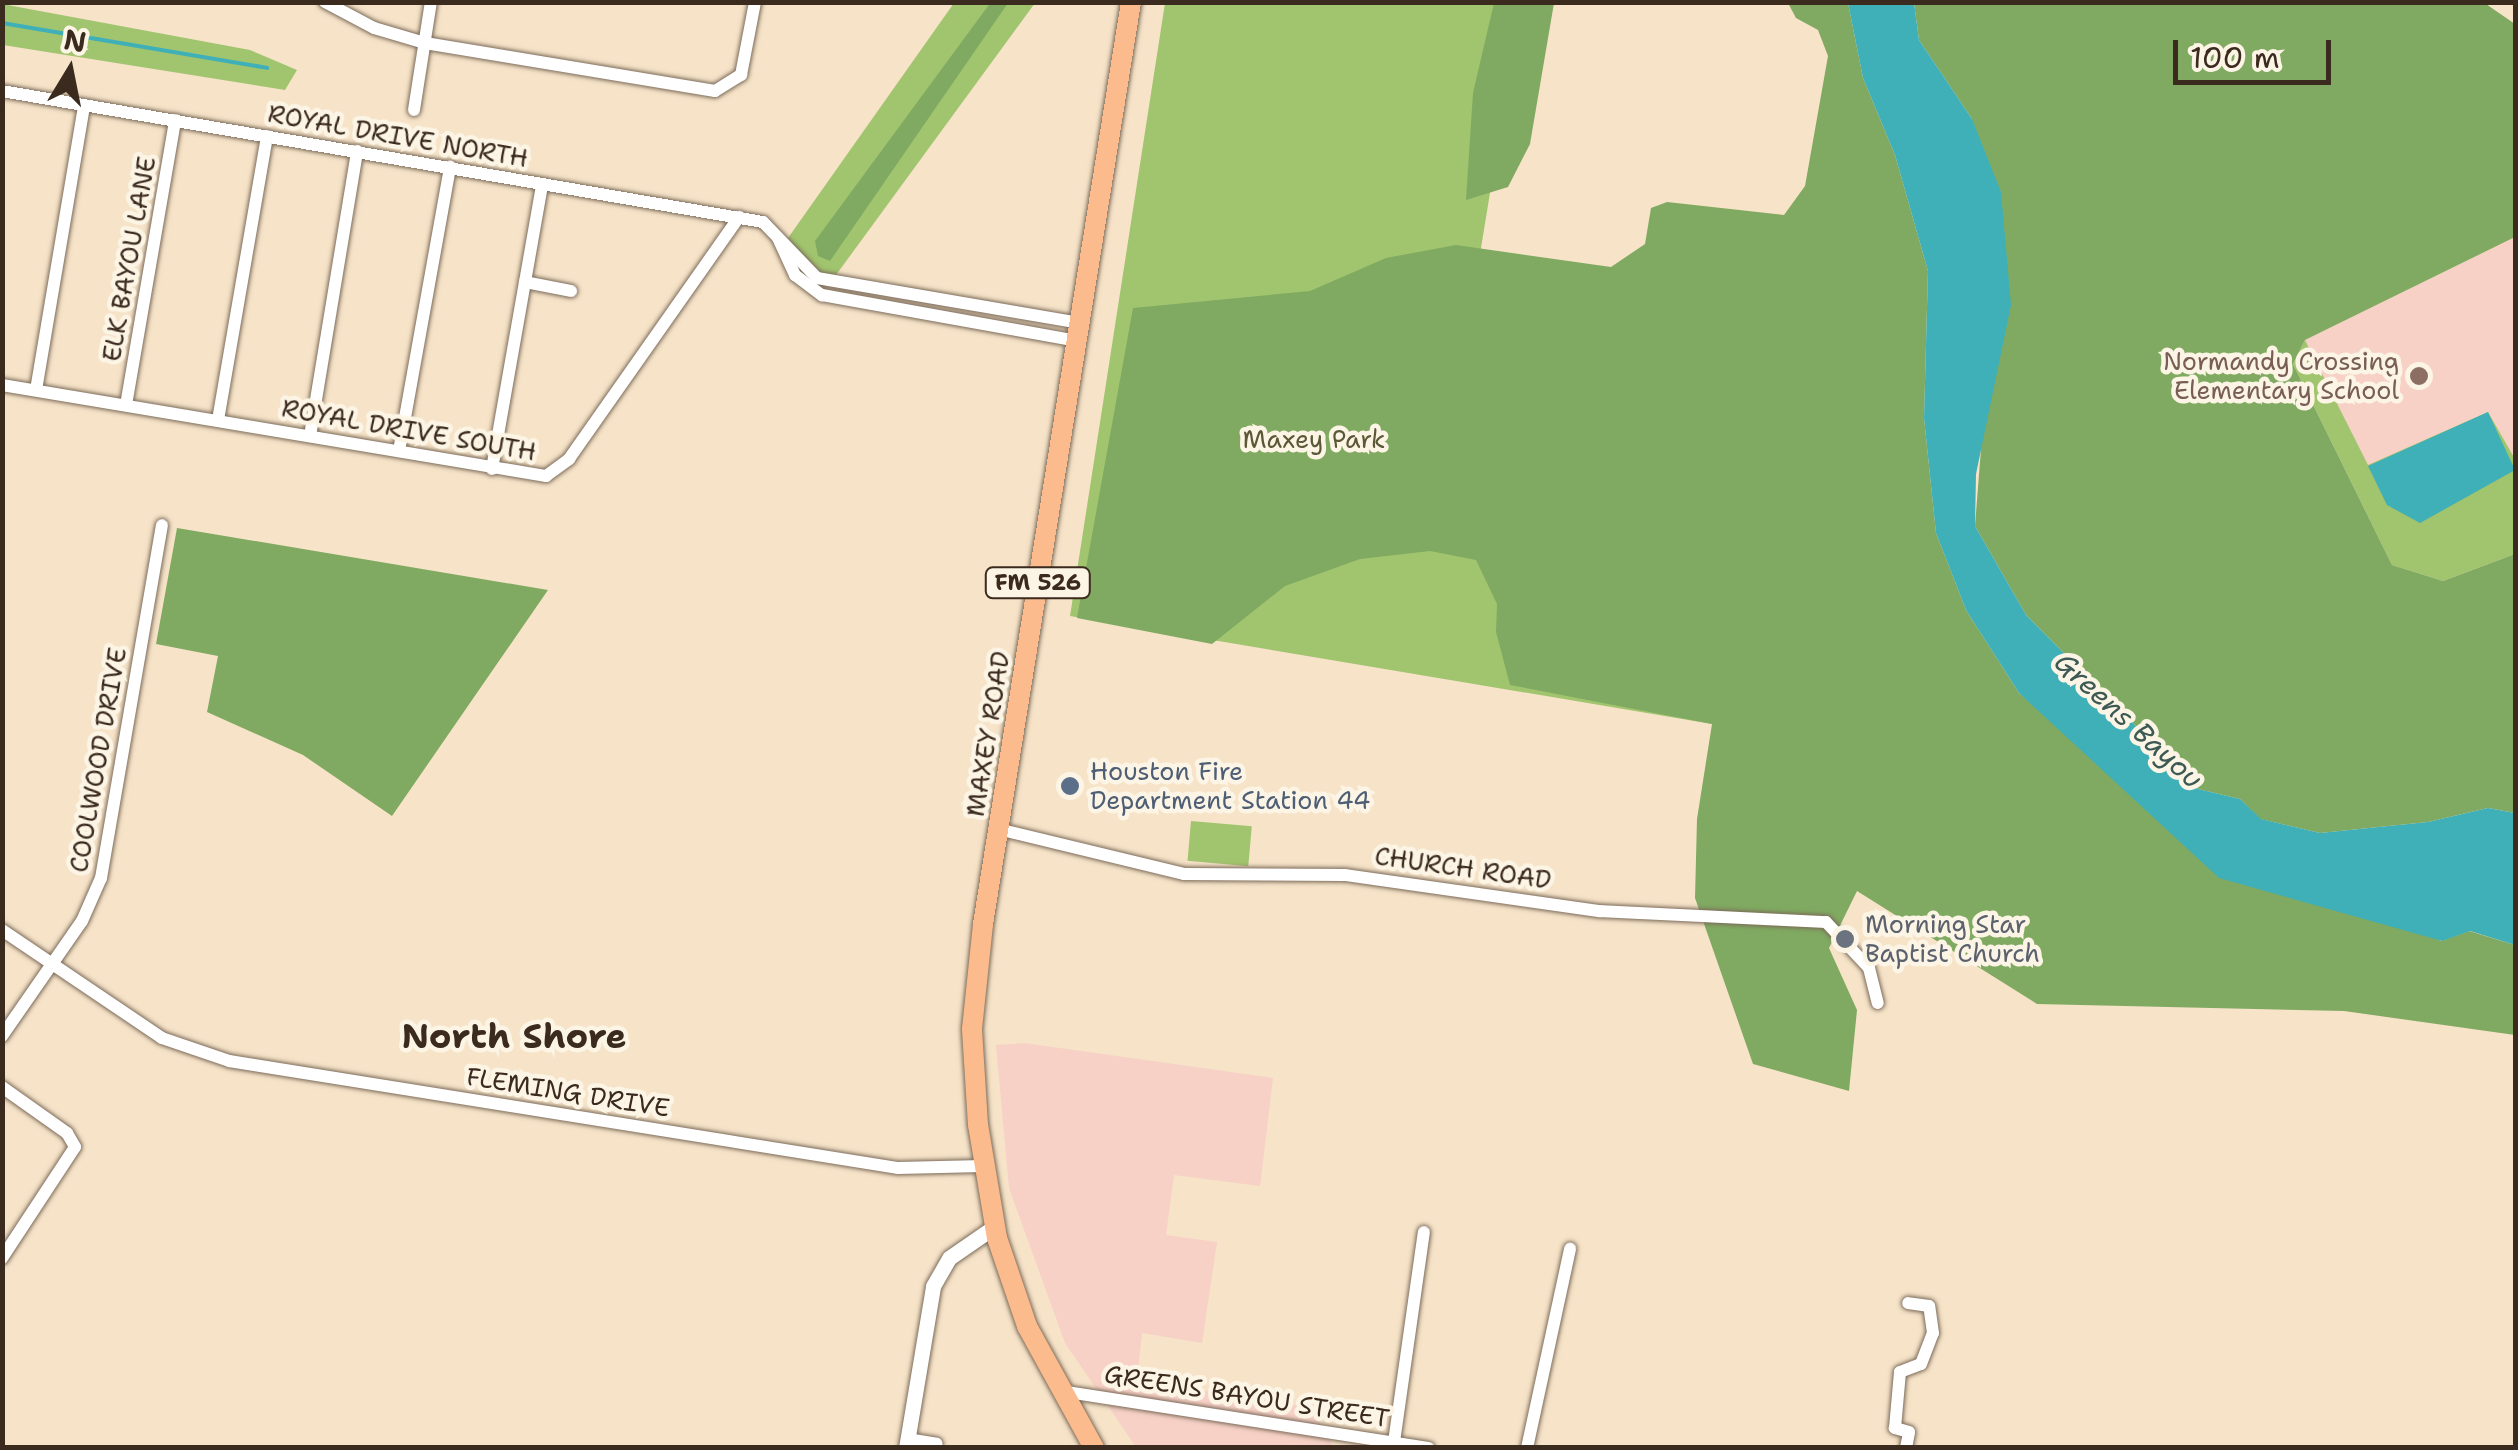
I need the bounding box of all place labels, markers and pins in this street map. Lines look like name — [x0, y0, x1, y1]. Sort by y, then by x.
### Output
place label: Normandy Crossing Elementary School — [2163, 347, 2399, 406]
marker: Normandy Crossing Elementary School — [2408, 365, 2430, 387]
place label: Houston Fire Department Station 44 — [1090, 757, 1370, 816]
marker: Houston Fire Department Station 44 — [1059, 775, 1081, 797]
place label: Morning Star Baptist Church — [1865, 910, 2040, 969]
marker: Morning Star Baptist Church — [1834, 928, 1856, 950]

